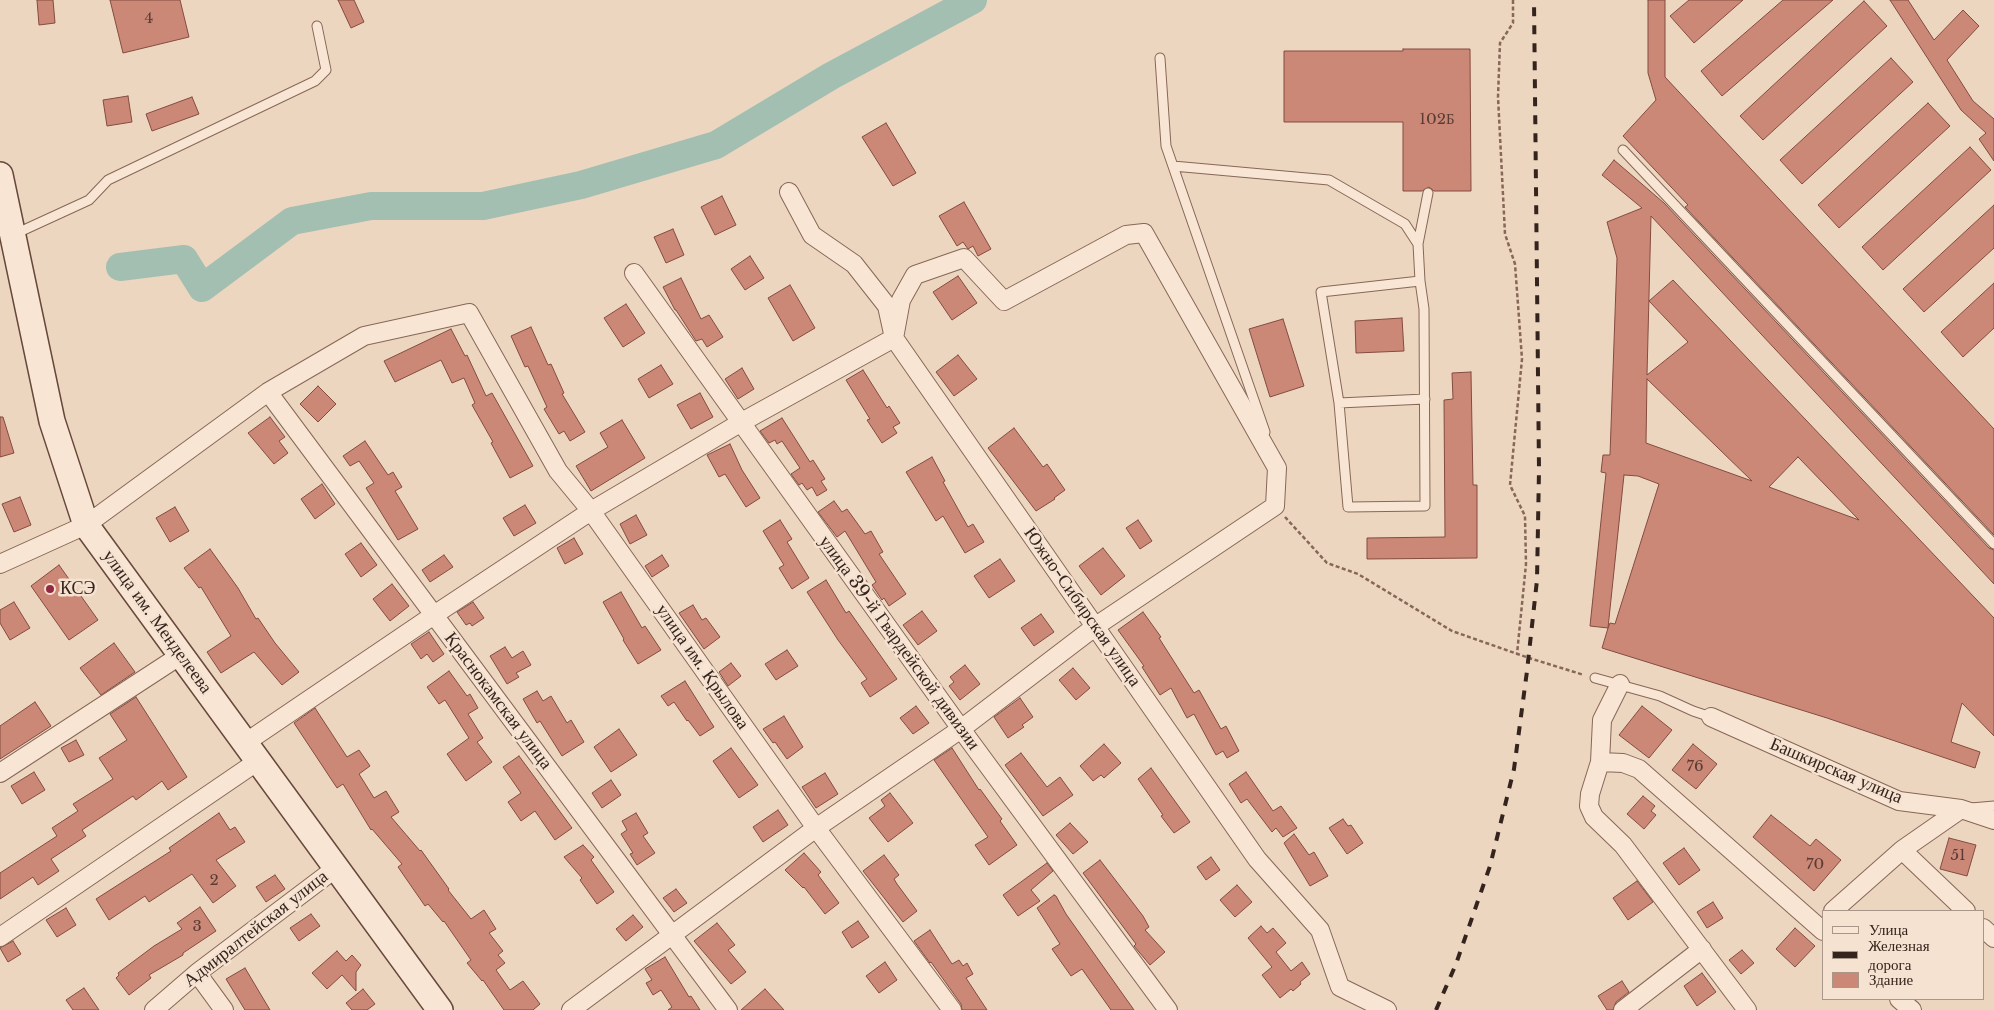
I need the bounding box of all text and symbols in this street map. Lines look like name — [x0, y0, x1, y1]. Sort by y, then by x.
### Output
house number: 4 — [145, 10, 153, 28]
house number: 102Б — [1419, 111, 1455, 129]
street label: Южно-Сибирская улица — [1019, 523, 1145, 691]
street label: улица 39-й Гвардейской дивизии — [814, 532, 984, 754]
street label: улица им. Менделеева — [98, 546, 216, 698]
place label: КСЭ — [60, 578, 95, 600]
marker: КСЭ — [44, 583, 56, 595]
street label: улица им. Крылова — [651, 600, 753, 734]
street label: Краснокамская улица — [439, 628, 557, 774]
street label: Башкирская улица — [1766, 733, 1906, 809]
house number: 76 — [1686, 758, 1704, 776]
house number: 51 — [1950, 847, 1966, 865]
house number: 70 — [1806, 856, 1824, 874]
street label: Адмиралтейская улица — [180, 866, 332, 992]
house number: 2 — [209, 872, 219, 890]
legend — [1822, 910, 1984, 1000]
house number: 3 — [192, 918, 202, 936]
text: Улица — [1869, 920, 1908, 939]
text: Железная дорога — [1868, 936, 1930, 974]
text: Здание — [1869, 970, 1913, 989]

